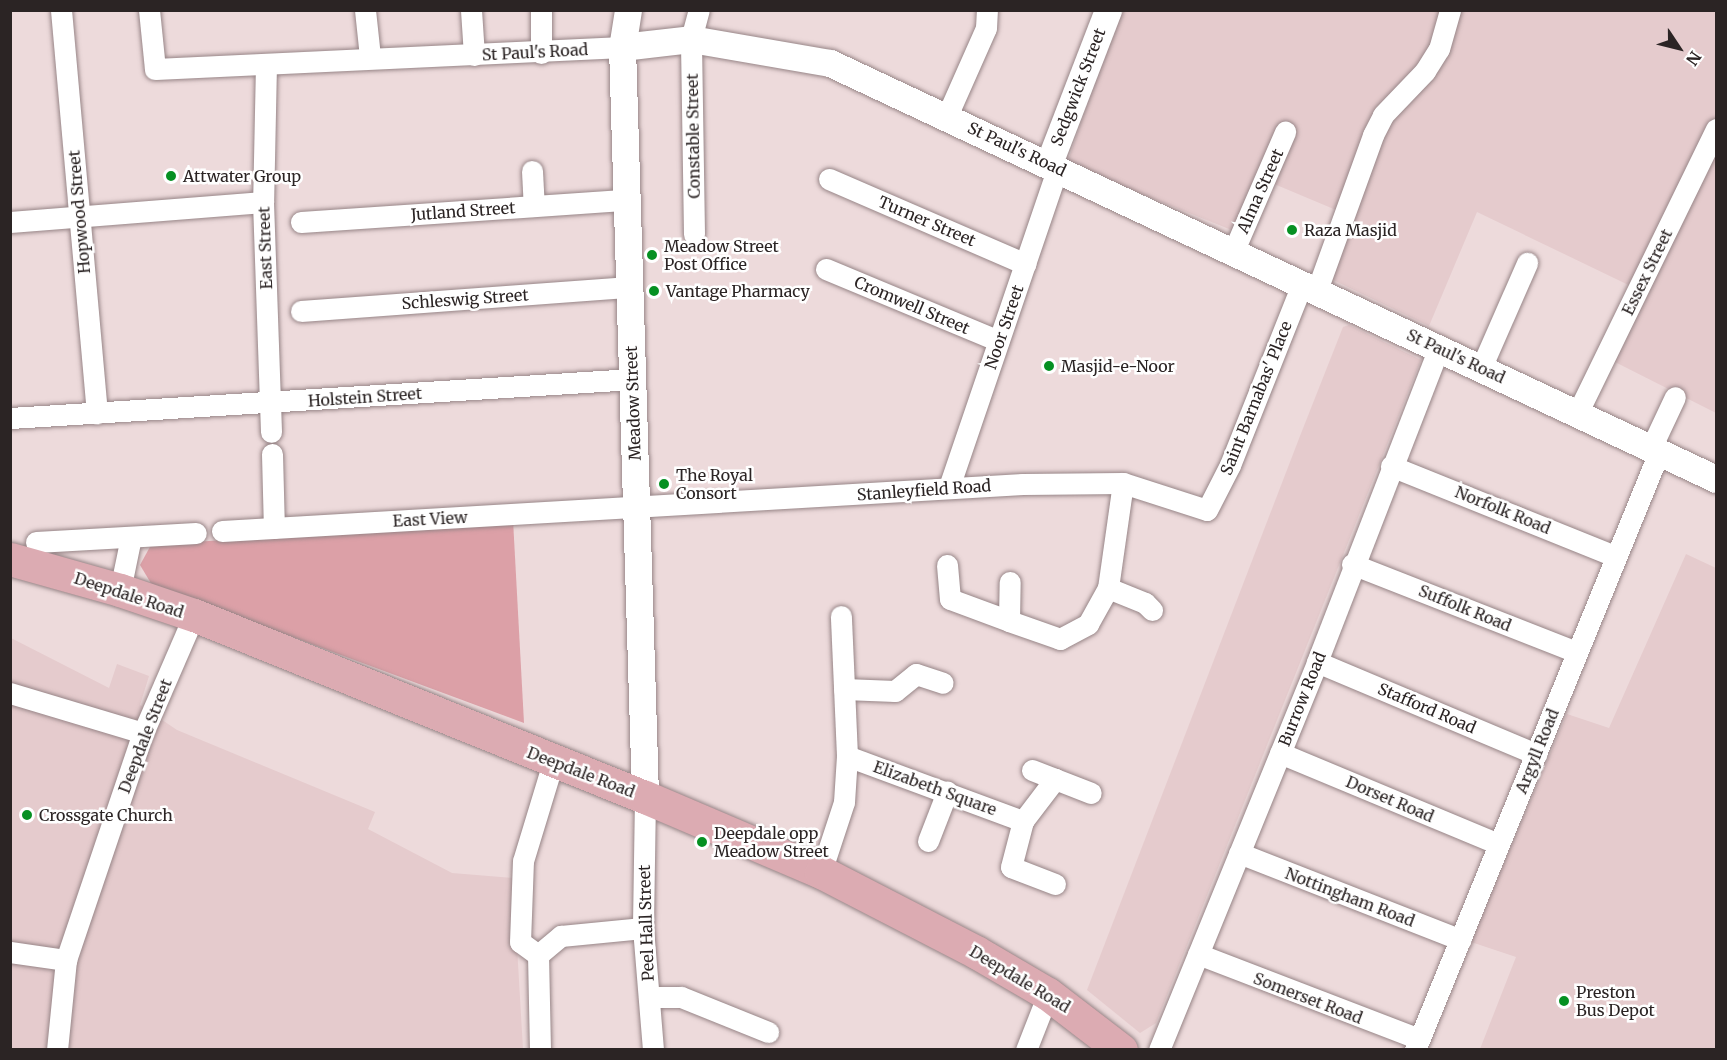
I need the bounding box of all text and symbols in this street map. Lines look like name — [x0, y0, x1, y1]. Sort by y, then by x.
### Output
north arrow — [1649, 18, 1709, 78]
street label: Sedgwick Street — [1047, 25, 1109, 149]
street label: St Paul's Road — [481, 40, 589, 64]
text: N — [1682, 47, 1706, 69]
street label: Constable Street — [682, 73, 704, 199]
street label: St Paul's Road — [965, 118, 1069, 180]
street label: Alma Street — [1233, 146, 1287, 236]
street label: Hopwood Street — [64, 149, 94, 275]
place label: Attwater Group — [183, 166, 301, 186]
marker: Attwater Group — [164, 169, 178, 183]
street label: Turner Street — [875, 192, 979, 250]
street label: Jutland Street — [410, 198, 516, 224]
street label: East Street — [254, 206, 276, 290]
place label: Raza Masjid — [1304, 220, 1397, 240]
marker: Raza Masjid — [1285, 223, 1299, 237]
street label: Essex Street — [1618, 226, 1676, 318]
place label: Meadow Street Post Office — [664, 236, 779, 274]
marker: Meadow Street Post Office — [645, 248, 659, 262]
street label: Cromwell Street — [852, 272, 972, 338]
place label: Vantage Pharmacy — [666, 281, 810, 301]
street label: Noor Street — [981, 282, 1027, 372]
marker: Vantage Pharmacy — [647, 284, 661, 298]
street label: Schleswig Street — [401, 285, 529, 313]
street label: Saint Barnabas' Place — [1216, 318, 1296, 478]
street label: St Paul's Road — [1404, 325, 1508, 387]
street label: Meadow Street — [621, 345, 645, 461]
place label: Masjid-e-Noor — [1061, 356, 1175, 376]
marker: Masjid-e-Noor — [1042, 359, 1056, 373]
street label: Holstein Street — [307, 383, 423, 411]
place label: The Royal Consort — [676, 465, 753, 503]
street label: Stanleyfield Road — [856, 476, 992, 504]
marker: The Royal Consort — [657, 477, 671, 491]
street label: Norfolk Road — [1452, 482, 1554, 538]
street label: East View — [392, 507, 468, 531]
street label: Deepdale Road — [72, 568, 186, 622]
street label: Suffolk Road — [1416, 581, 1514, 635]
street label: Burrow Road — [1274, 649, 1330, 749]
street label: Deepdale Street — [114, 676, 176, 796]
street label: Stafford Road — [1375, 679, 1479, 737]
street label: Argyll Road — [1511, 706, 1563, 796]
street label: Deepdale Road — [524, 743, 638, 801]
street label: Elizabeth Square — [871, 757, 999, 819]
street label: Dorset Road — [1343, 772, 1437, 826]
place label: Crossgate Church — [39, 805, 173, 825]
marker: Crossgate Church — [20, 808, 34, 822]
place label: Deepdale opp Meadow Street — [714, 823, 829, 861]
marker: Deepdale opp Meadow Street — [695, 835, 709, 849]
street label: Nottingham Road — [1283, 863, 1417, 931]
street label: Peel Hall Street — [634, 864, 658, 982]
street label: Deepdale Road — [966, 941, 1074, 1017]
street label: Somerset Road — [1251, 968, 1365, 1028]
place label: Preston Bus Depot — [1576, 982, 1655, 1020]
marker: Preston Bus Depot — [1557, 994, 1571, 1008]

